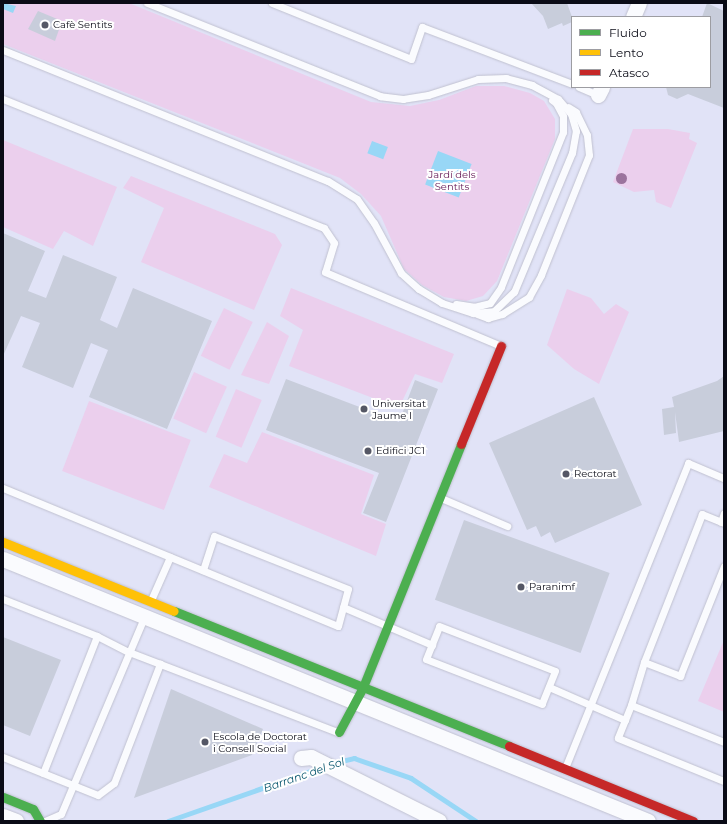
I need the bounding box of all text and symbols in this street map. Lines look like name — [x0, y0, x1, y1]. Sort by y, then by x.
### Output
legend — [571, 16, 711, 88]
place label: Cafè Sentits — [53, 19, 112, 31]
marker: Cafè Sentits — [40, 20, 50, 30]
text: Fluido — [609, 25, 647, 40]
text: Lento — [609, 45, 644, 60]
text: Atasco — [609, 65, 649, 80]
park label: Jardí dels Sentits — [428, 168, 476, 192]
place label: Universitat Jaume I — [372, 397, 426, 420]
marker: Universitat Jaume I — [359, 404, 369, 414]
place label: Edifici JC1 — [376, 445, 425, 457]
marker: Edifici JC1 — [363, 446, 373, 456]
place label: Rectorat — [574, 468, 617, 480]
marker: Rectorat — [561, 469, 571, 479]
place label: Paranimf — [529, 581, 575, 593]
marker: Paranimf — [516, 582, 526, 592]
place label: Escola de Doctorat i Consell Social — [213, 730, 307, 754]
marker: Escola de Doctorat i Consell Social — [200, 737, 210, 747]
water label: Barranc del Sol — [262, 755, 346, 795]

